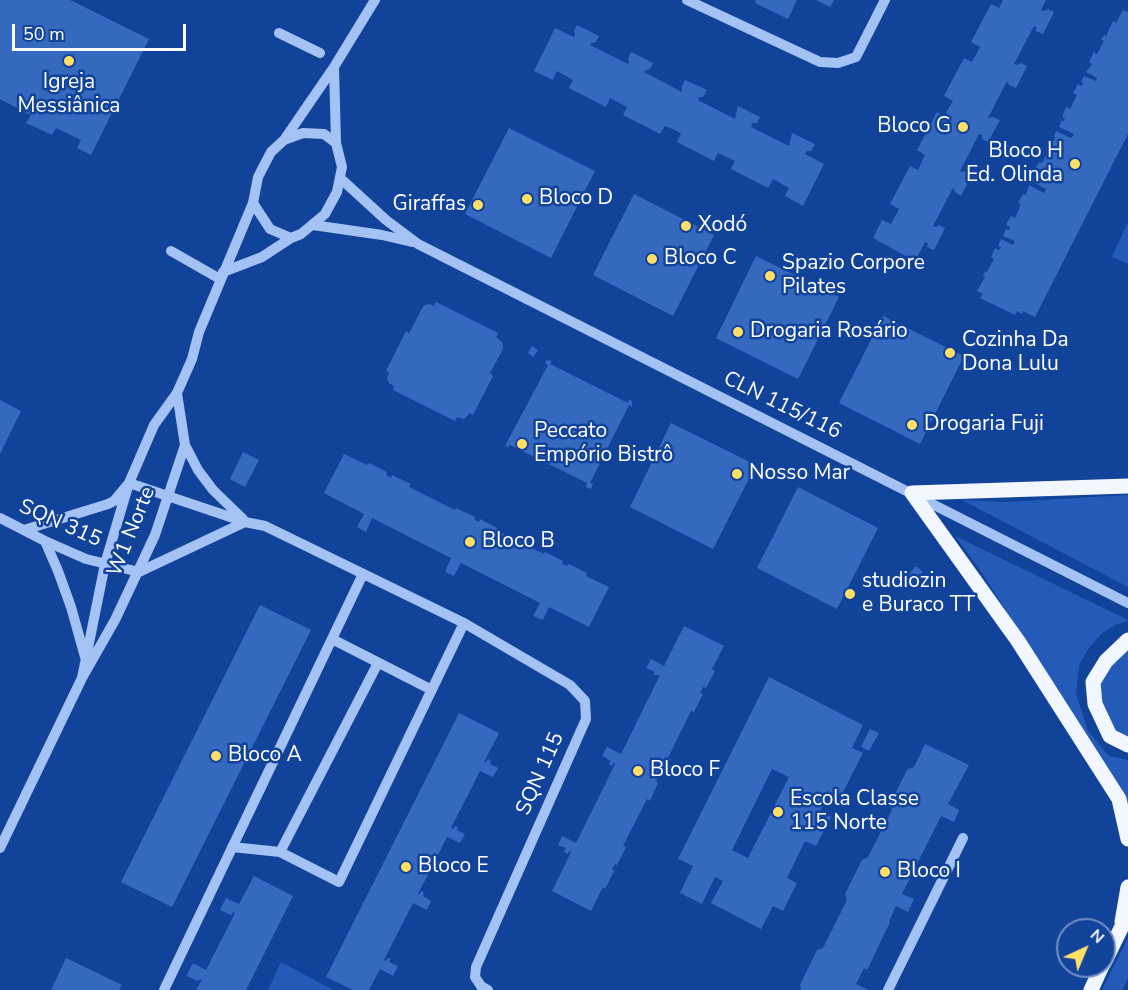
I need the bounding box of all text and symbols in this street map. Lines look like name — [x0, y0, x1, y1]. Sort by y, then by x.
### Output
scale bar — [15, 12, 189, 50]
text: 50 m — [23, 22, 65, 46]
marker: Igreja Messiânica — [62, 54, 76, 68]
place label: Igreja Messiânica — [18, 70, 120, 120]
place label: Bloco G — [877, 114, 951, 140]
marker: Bloco G — [956, 120, 970, 134]
place label: Bloco H Ed. Olinda — [966, 139, 1063, 189]
marker: Bloco H Ed. Olinda — [1068, 157, 1082, 171]
place label: Bloco D — [539, 186, 613, 212]
place label: Giraffas — [393, 192, 466, 218]
marker: Bloco D — [520, 192, 534, 206]
marker: Giraffas — [471, 198, 485, 212]
place label: Xodó — [698, 213, 747, 239]
marker: Xodó — [679, 219, 693, 233]
place label: Bloco C — [664, 246, 737, 272]
place label: Spazio Corpore Pilates — [782, 251, 925, 301]
marker: Bloco C — [645, 252, 659, 266]
marker: Spazio Corpore Pilates — [763, 269, 777, 283]
place label: Drogaria Rosário — [750, 319, 908, 345]
marker: Drogaria Rosário — [731, 325, 745, 339]
place label: Cozinha Da Dona Lulu — [962, 328, 1069, 378]
marker: Cozinha Da Dona Lulu — [943, 346, 957, 360]
street label: CLN 115/116 — [719, 367, 845, 445]
place label: Drogaria Fuji — [924, 412, 1044, 438]
marker: Drogaria Fuji — [905, 418, 919, 432]
place label: Peccato Empório Bistrô — [534, 419, 673, 469]
marker: Peccato Empório Bistrô — [515, 437, 529, 451]
place label: Nosso Mar — [749, 461, 850, 487]
marker: Nosso Mar — [730, 467, 744, 481]
street label: W1 Norte — [103, 483, 161, 581]
street label: SQN 315 — [15, 495, 105, 553]
place label: Bloco B — [482, 529, 555, 555]
marker: Bloco B — [463, 535, 477, 549]
place label: studiozin e Buraco TT — [862, 569, 975, 619]
marker: studiozin e Buraco TT — [843, 587, 857, 601]
street label: SQN 115 — [512, 729, 570, 819]
place label: Bloco A — [228, 743, 302, 769]
marker: Bloco A — [209, 749, 223, 763]
place label: Bloco F — [650, 758, 720, 784]
marker: Bloco F — [631, 764, 645, 778]
place label: Escola Classe 115 Norte — [790, 787, 919, 837]
marker: Escola Classe 115 Norte — [771, 805, 785, 819]
place label: Bloco E — [418, 854, 489, 880]
place label: Bloco I — [897, 859, 961, 885]
marker: Bloco E — [399, 860, 413, 874]
marker: Bloco I — [878, 865, 892, 879]
north arrow — [1056, 918, 1116, 978]
text: N — [1085, 924, 1109, 949]

